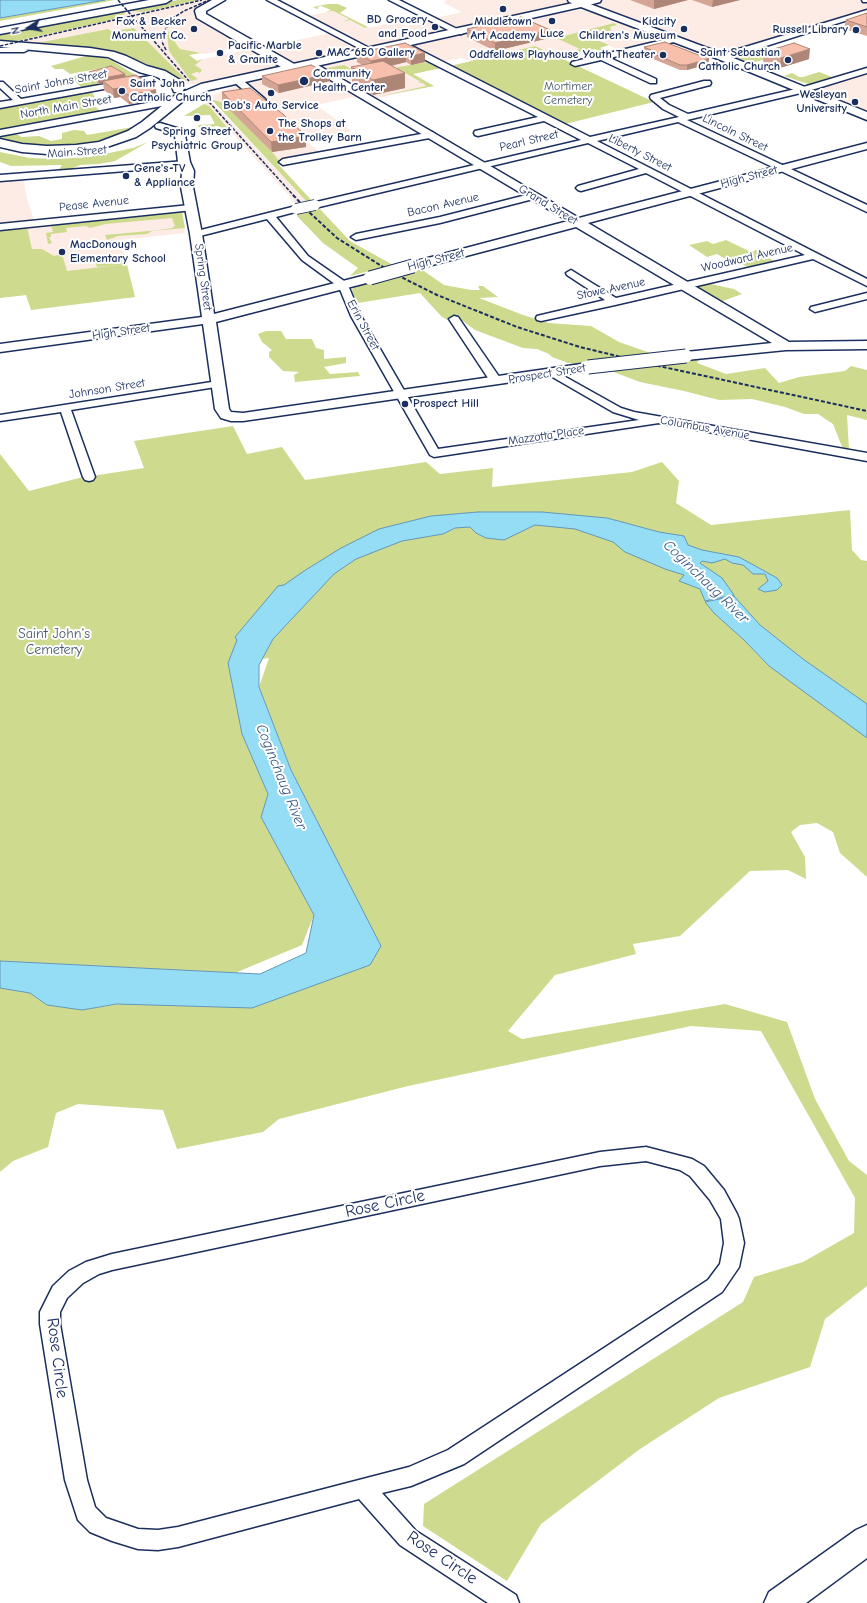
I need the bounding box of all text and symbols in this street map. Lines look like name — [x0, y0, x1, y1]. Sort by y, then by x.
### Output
marker: Middletown Art Academy — [498, 4, 508, 14]
north arrow — [8, 8, 48, 48]
place label: BD Grocery and Food — [367, 13, 427, 41]
place label: Fox & Becker Monument Co. — [112, 15, 186, 43]
place label: Middletown Art Academy — [470, 15, 536, 43]
place label: Kidcity Children's Museum — [579, 15, 676, 43]
marker: Luce — [547, 16, 557, 26]
marker: BD Grocery and Food — [430, 22, 440, 32]
place label: Russell Library — [772, 23, 848, 37]
marker: Fox & Becker Monument Co. — [189, 24, 199, 34]
marker: Kidcity Children's Museum — [679, 24, 689, 34]
marker: Russell Library — [851, 25, 861, 35]
text: N — [9, 26, 23, 35]
place label: Luce — [540, 27, 564, 41]
place label: Pacific Marble & Granite — [228, 39, 302, 67]
place label: MAC 650 Gallery — [327, 46, 415, 60]
place label: Saint Sebastian Catholic Church — [698, 46, 780, 74]
marker: Pacific Marble & Granite — [215, 48, 225, 58]
marker: MAC 650 Gallery — [314, 48, 324, 58]
place label: Oddfellows Playhouse Youth Theater — [469, 48, 655, 62]
marker: Oddfellows Playhouse Youth Theater — [658, 50, 668, 60]
marker: Saint Sebastian Catholic Church — [783, 55, 793, 65]
street label: Saint Johns Street — [14, 67, 108, 97]
place label: Community Health Center — [313, 67, 385, 95]
marker: Community Health Center — [298, 75, 310, 87]
place label: Saint John Catholic Church — [130, 77, 212, 105]
park label: Mortimer Cemetery — [544, 80, 592, 108]
marker: Saint John Catholic Church — [117, 86, 127, 96]
marker: Bob's Auto Service — [266, 88, 276, 98]
place label: Wesleyan University — [796, 88, 847, 116]
street label: North Main Street — [19, 92, 113, 122]
marker: Wesleyan University — [850, 97, 860, 107]
place label: Bob's Auto Service — [223, 99, 319, 113]
street label: Lincoln Street — [700, 111, 770, 155]
marker: Spring Street Psychiatric Group — [192, 113, 202, 123]
place label: The Shops at the Trolley Barn — [278, 117, 362, 145]
place label: Spring Street Psychiatric Group — [151, 125, 243, 153]
marker: The Shops at the Trolley Barn — [265, 126, 275, 136]
street label: Pearl Street — [498, 127, 560, 155]
street label: Liberty Street — [606, 131, 674, 175]
street label: Main Street — [47, 143, 107, 161]
place label: Gene's TV & Appliance — [134, 162, 195, 190]
street label: High Street — [719, 163, 779, 191]
marker: Gene's TV & Appliance — [121, 171, 131, 181]
street label: Grand Street — [516, 182, 580, 228]
street label: Bacon Avenue — [406, 190, 480, 220]
street label: Pease Avenue — [58, 193, 130, 215]
place label: MacDonough Elementary School — [70, 238, 166, 266]
street label: Woodward Avenue — [700, 240, 794, 276]
street label: Spring Street — [191, 243, 215, 311]
street label: High Street — [406, 246, 466, 274]
marker: MacDonough Elementary School — [57, 247, 67, 257]
street label: Stowe Avenue — [576, 275, 646, 303]
street label: Erin Street — [344, 297, 382, 353]
street label: High Street — [91, 321, 151, 343]
street label: Prospect Street — [507, 361, 587, 387]
street label: Johnson Street — [68, 376, 146, 402]
place label: Prospect Hill — [413, 397, 479, 411]
marker: Prospect Hill — [400, 399, 410, 409]
street label: Columbus Avenue — [659, 413, 751, 443]
street label: Mazzotta Place — [507, 424, 585, 448]
water label: Coginchaug River — [659, 536, 753, 628]
park label: Saint John's Cemetery — [18, 626, 90, 658]
water label: Coginchaug River — [252, 721, 310, 833]
street label: Rose Circle — [343, 1186, 427, 1222]
street label: Rose Circle — [42, 1317, 72, 1399]
street label: Rose Circle — [403, 1527, 481, 1589]

